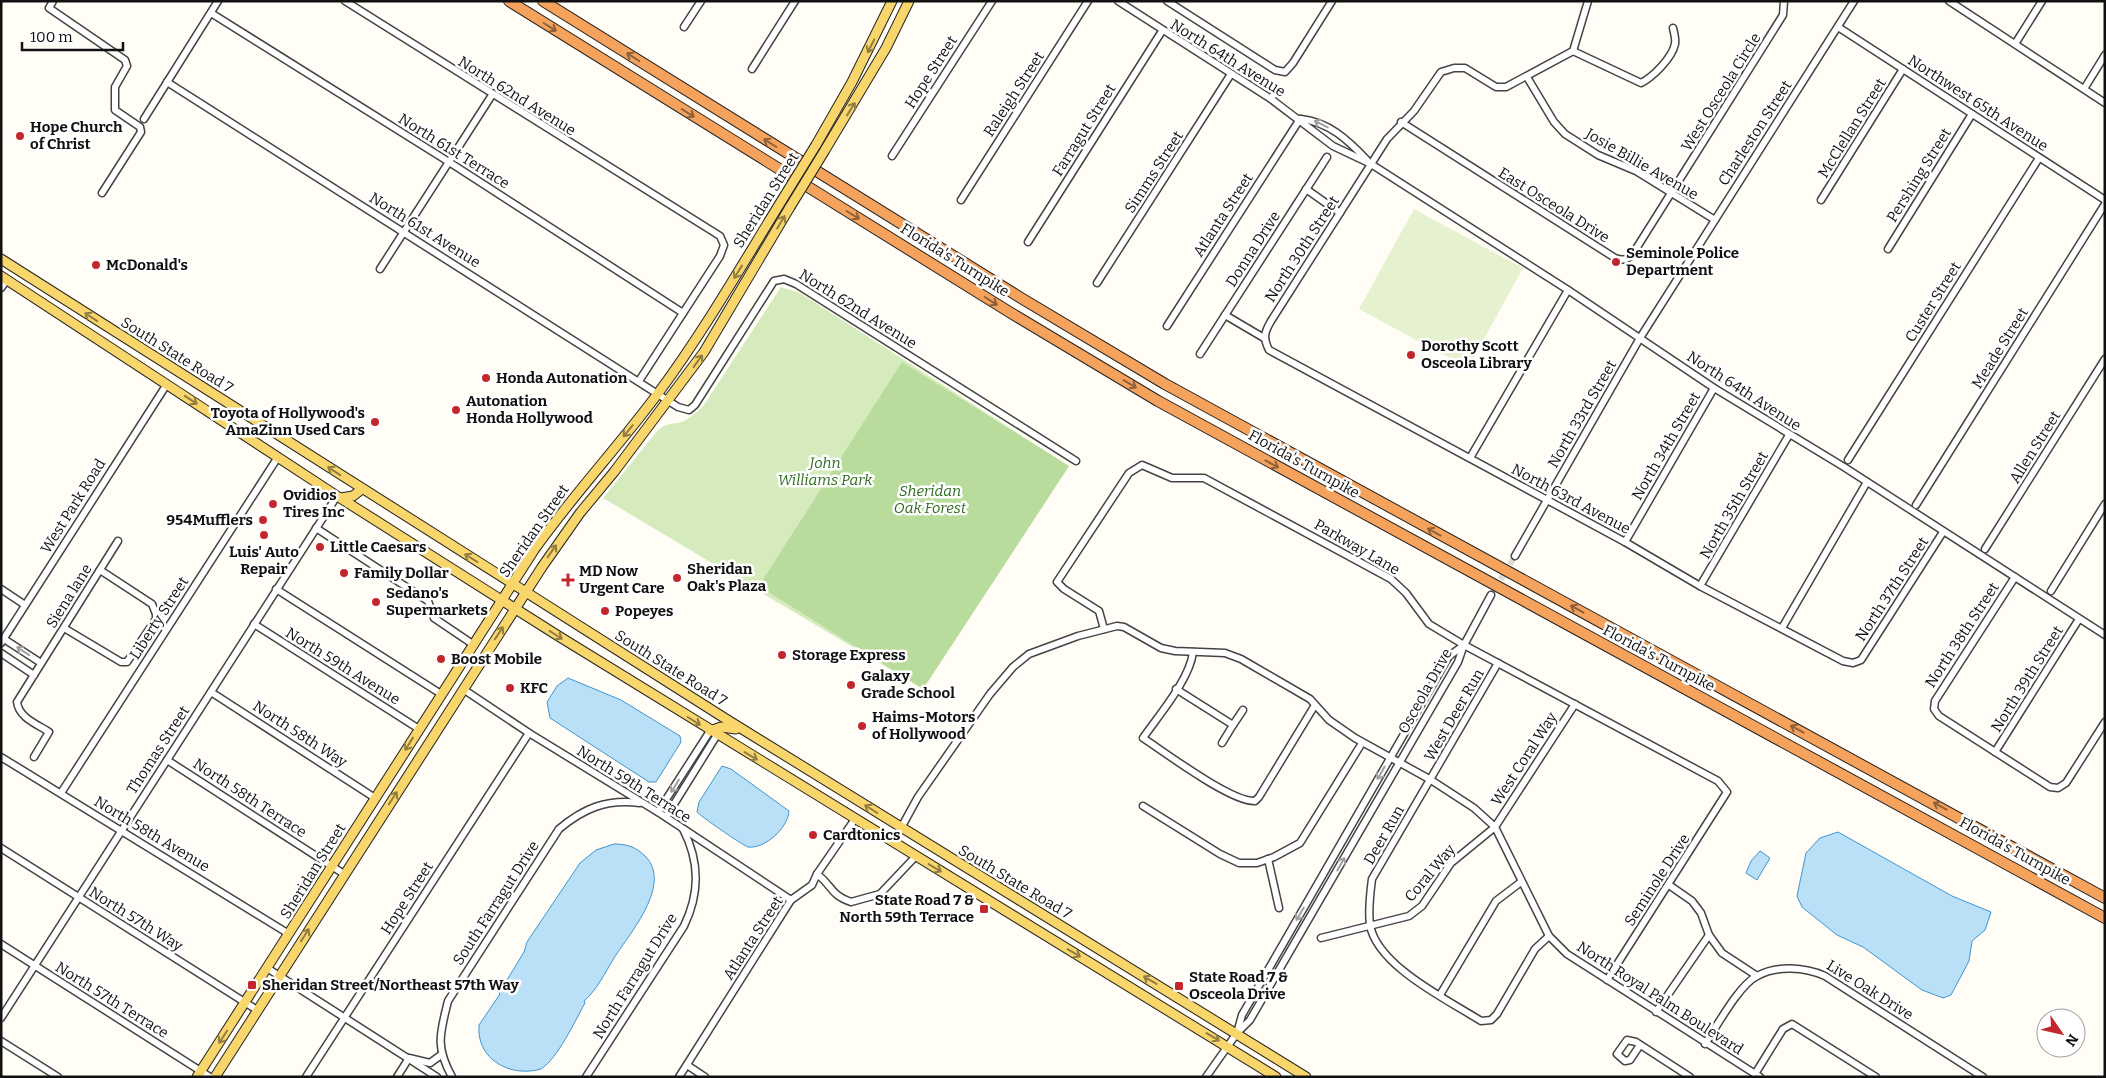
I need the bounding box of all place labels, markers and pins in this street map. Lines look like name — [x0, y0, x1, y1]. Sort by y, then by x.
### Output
place label: Hope Church of Christ — [30, 118, 123, 153]
marker: Hope Church of Christ — [14, 130, 26, 142]
place label: Seminole Police Department — [1626, 244, 1739, 279]
place label: McDonald's — [106, 256, 188, 274]
marker: Seminole Police Department — [1610, 256, 1622, 268]
marker: McDonald's — [90, 259, 102, 271]
place label: Dorothy Scott Osceola Library — [1421, 337, 1533, 372]
marker: Dorothy Scott Osceola Library — [1405, 349, 1417, 361]
place label: Honda Autonation — [496, 369, 628, 387]
marker: Honda Autonation — [480, 372, 492, 384]
place label: Autonation Honda Hollywood — [466, 392, 593, 427]
place label: Toyota of Hollywood's AmaZinn Used Cars — [211, 404, 365, 439]
marker: Autonation Honda Hollywood — [450, 404, 462, 416]
marker: Toyota of Hollywood's AmaZinn Used Cars — [369, 416, 381, 428]
place label: Ovidios Tires Inc — [283, 486, 345, 521]
marker: Ovidios Tires Inc — [267, 498, 279, 510]
place label: 954Mufflers — [166, 511, 253, 529]
marker: 954Mufflers — [257, 514, 269, 526]
marker: Luis' Auto Repair — [258, 529, 270, 541]
place label: Little Caesars — [330, 538, 426, 556]
marker: Little Caesars — [314, 541, 326, 553]
place label: Luis' Auto Repair — [229, 543, 299, 578]
place label: Sheridan Oak's Plaza — [687, 560, 767, 595]
place label: MD Now Urgent Care — [579, 562, 665, 597]
place label: Family Dollar — [354, 564, 449, 582]
marker: Family Dollar — [338, 567, 350, 579]
marker: Sheridan Oak's Plaza — [671, 572, 683, 584]
marker: MD Now Urgent Care — [561, 573, 575, 587]
place label: Sedano's Supermarkets — [386, 584, 488, 619]
marker: Sedano's Supermarkets — [370, 596, 382, 608]
place label: Popeyes — [615, 602, 673, 620]
marker: Popeyes — [599, 605, 611, 617]
place label: Storage Express — [792, 646, 906, 664]
marker: Storage Express — [776, 649, 788, 661]
place label: Boost Mobile — [451, 650, 542, 668]
marker: Boost Mobile — [435, 653, 447, 665]
place label: Galaxy Grade School — [861, 667, 955, 702]
place label: KFC — [520, 679, 548, 697]
marker: Galaxy Grade School — [845, 679, 857, 691]
marker: KFC — [504, 682, 516, 694]
place label: Haims-Motors of Hollywood — [872, 708, 975, 743]
marker: Haims-Motors of Hollywood — [856, 720, 868, 732]
place label: Cardtonics — [823, 826, 900, 844]
marker: Cardtonics — [807, 829, 819, 841]
place label: State Road 7 & North 59th Terrace — [839, 891, 974, 926]
marker: State Road 7 & North 59th Terrace — [978, 903, 990, 915]
place label: State Road 7 & Osceola Drive — [1189, 968, 1288, 1003]
place label: Sheridan Street/Northeast 57th Way — [262, 976, 520, 994]
marker: Sheridan Street/Northeast 57th Way — [246, 979, 258, 991]
marker: State Road 7 & Osceola Drive — [1173, 980, 1185, 992]

